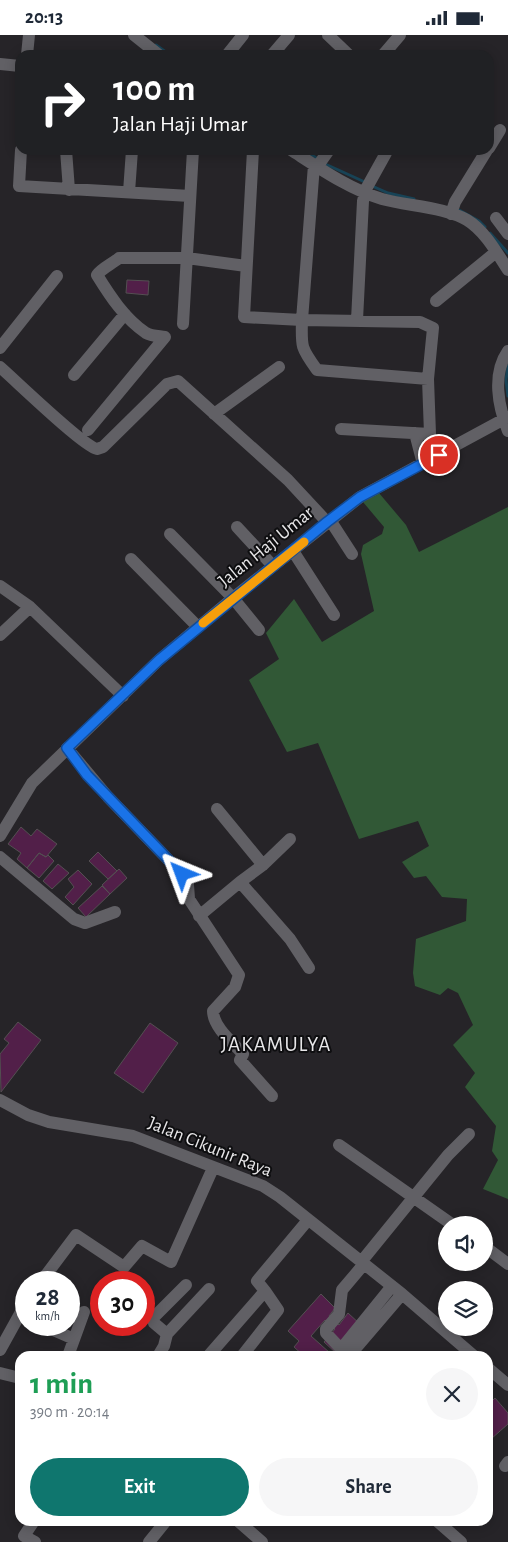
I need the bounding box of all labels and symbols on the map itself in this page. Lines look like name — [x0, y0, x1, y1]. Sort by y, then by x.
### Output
pin — [418, 434, 460, 476]
street label: Jalan Haji Umar — [215, 503, 317, 591]
position arrow — [155, 847, 207, 899]
district label: JAKAMULYA — [221, 1034, 331, 1055]
street label: Jalan Cikunir Raya — [145, 1113, 275, 1181]
speed limit sign: 30 — [90, 1271, 155, 1336]

